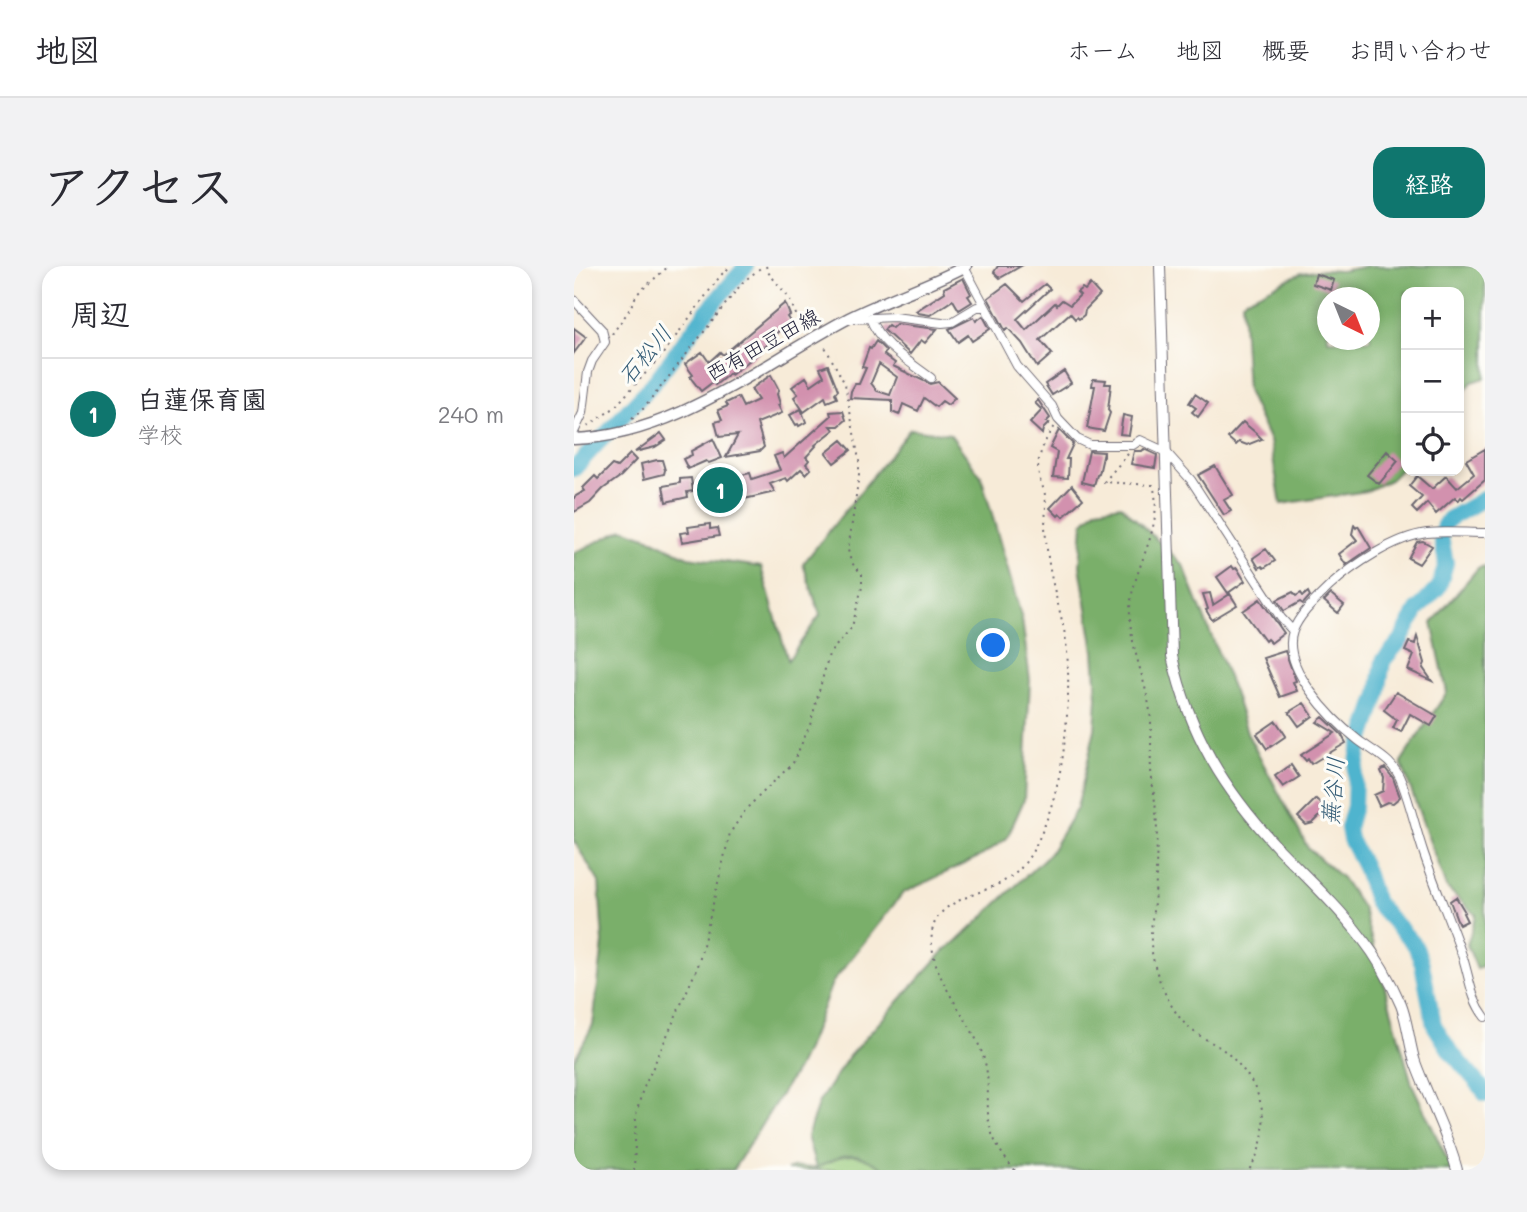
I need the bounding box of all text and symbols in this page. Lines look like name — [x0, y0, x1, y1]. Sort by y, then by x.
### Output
text: 地図 — [35, 27, 101, 70]
text: ホーム — [1067, 34, 1138, 65]
text: 地図 — [1176, 34, 1224, 65]
text: 概要 — [1262, 34, 1310, 65]
text: お問い合わせ — [1348, 34, 1492, 65]
button: 経路 — [1373, 147, 1485, 218]
text: アクセス — [42, 153, 235, 216]
north arrow — [1317, 287, 1380, 350]
map controls — [1401, 287, 1464, 476]
button: + — [1401, 287, 1464, 350]
text: 周辺 — [70, 293, 130, 333]
street label: 西有田豆田線 — [701, 301, 824, 386]
water label: 石松川 — [611, 318, 678, 390]
button: − — [1401, 350, 1464, 413]
text: 白蓮保育園 — [137, 382, 267, 416]
text: 1 — [88, 399, 98, 429]
text: 240 m — [438, 399, 504, 429]
button: locate — [1401, 413, 1464, 476]
text: 学校 — [137, 419, 183, 449]
pin: 1 — [697, 464, 743, 516]
your location — [976, 628, 1010, 662]
water label: 蕪谷川 — [1314, 755, 1350, 827]

